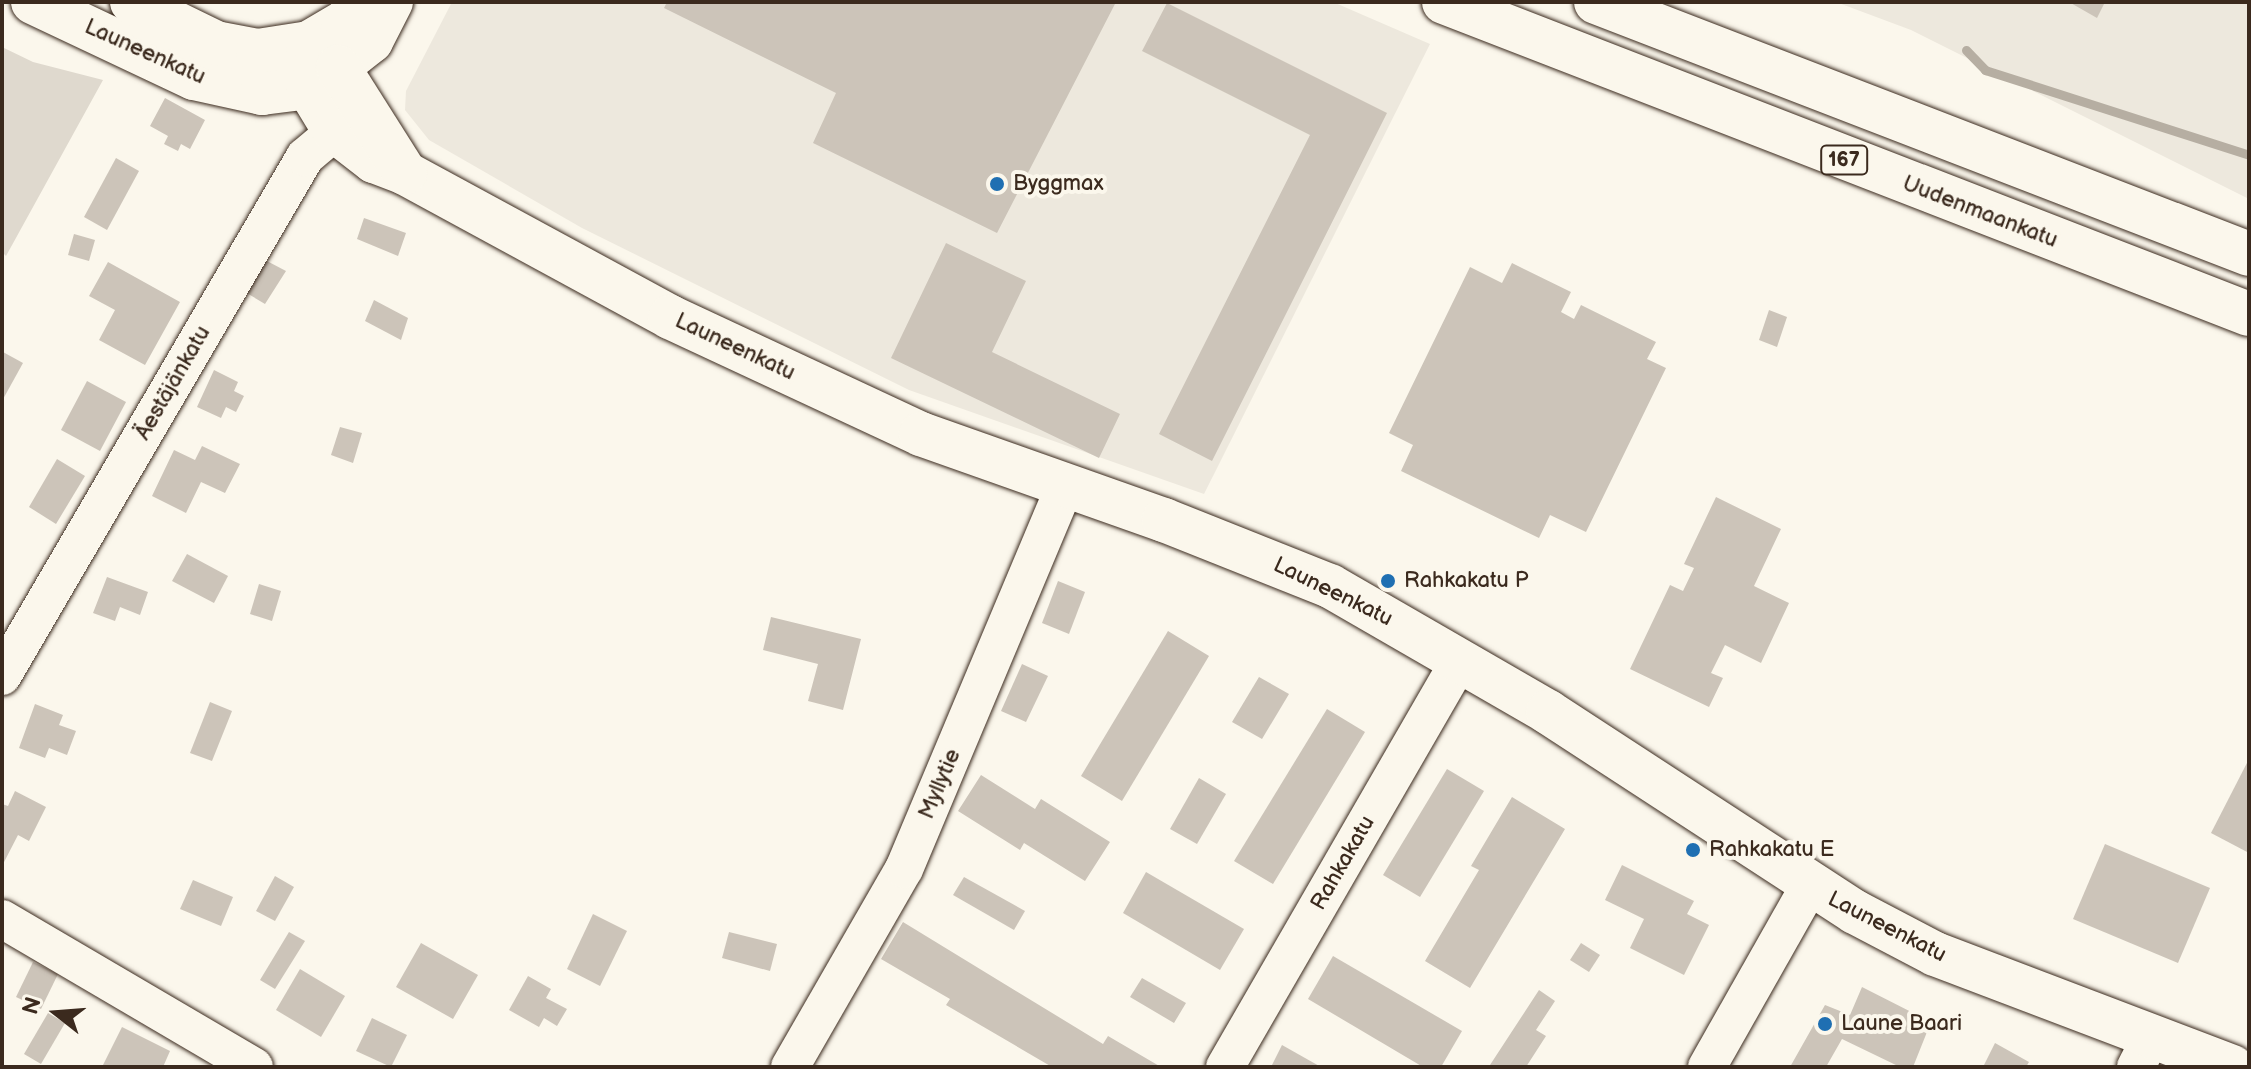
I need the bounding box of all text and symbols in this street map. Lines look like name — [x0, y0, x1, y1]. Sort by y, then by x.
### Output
street label: Launeenkatu — [81, 14, 209, 90]
road number: 167 — [1820, 144, 1868, 176]
street label: Uudenmaankatu — [1899, 170, 2061, 254]
place label: Byggmax — [1013, 171, 1104, 197]
marker: Byggmax — [988, 175, 1006, 193]
street label: Launeenkatu — [671, 308, 799, 386]
street label: Äestäjänkatu — [130, 321, 216, 445]
street label: Launeenkatu — [1269, 552, 1397, 632]
place label: Rahkakatu P — [1404, 568, 1529, 594]
marker: Rahkakatu P — [1379, 572, 1397, 590]
street label: Myllytie — [913, 745, 967, 823]
street label: Rahkakatu — [1305, 811, 1381, 915]
place label: Rahkakatu E — [1709, 837, 1834, 863]
marker: Rahkakatu E — [1684, 841, 1702, 859]
street label: Launeenkatu — [1823, 886, 1951, 968]
north arrow — [16, 973, 96, 1053]
text: N — [17, 994, 48, 1018]
place label: Laune Baari — [1841, 1011, 1962, 1037]
marker: Laune Baari — [1816, 1015, 1834, 1033]

